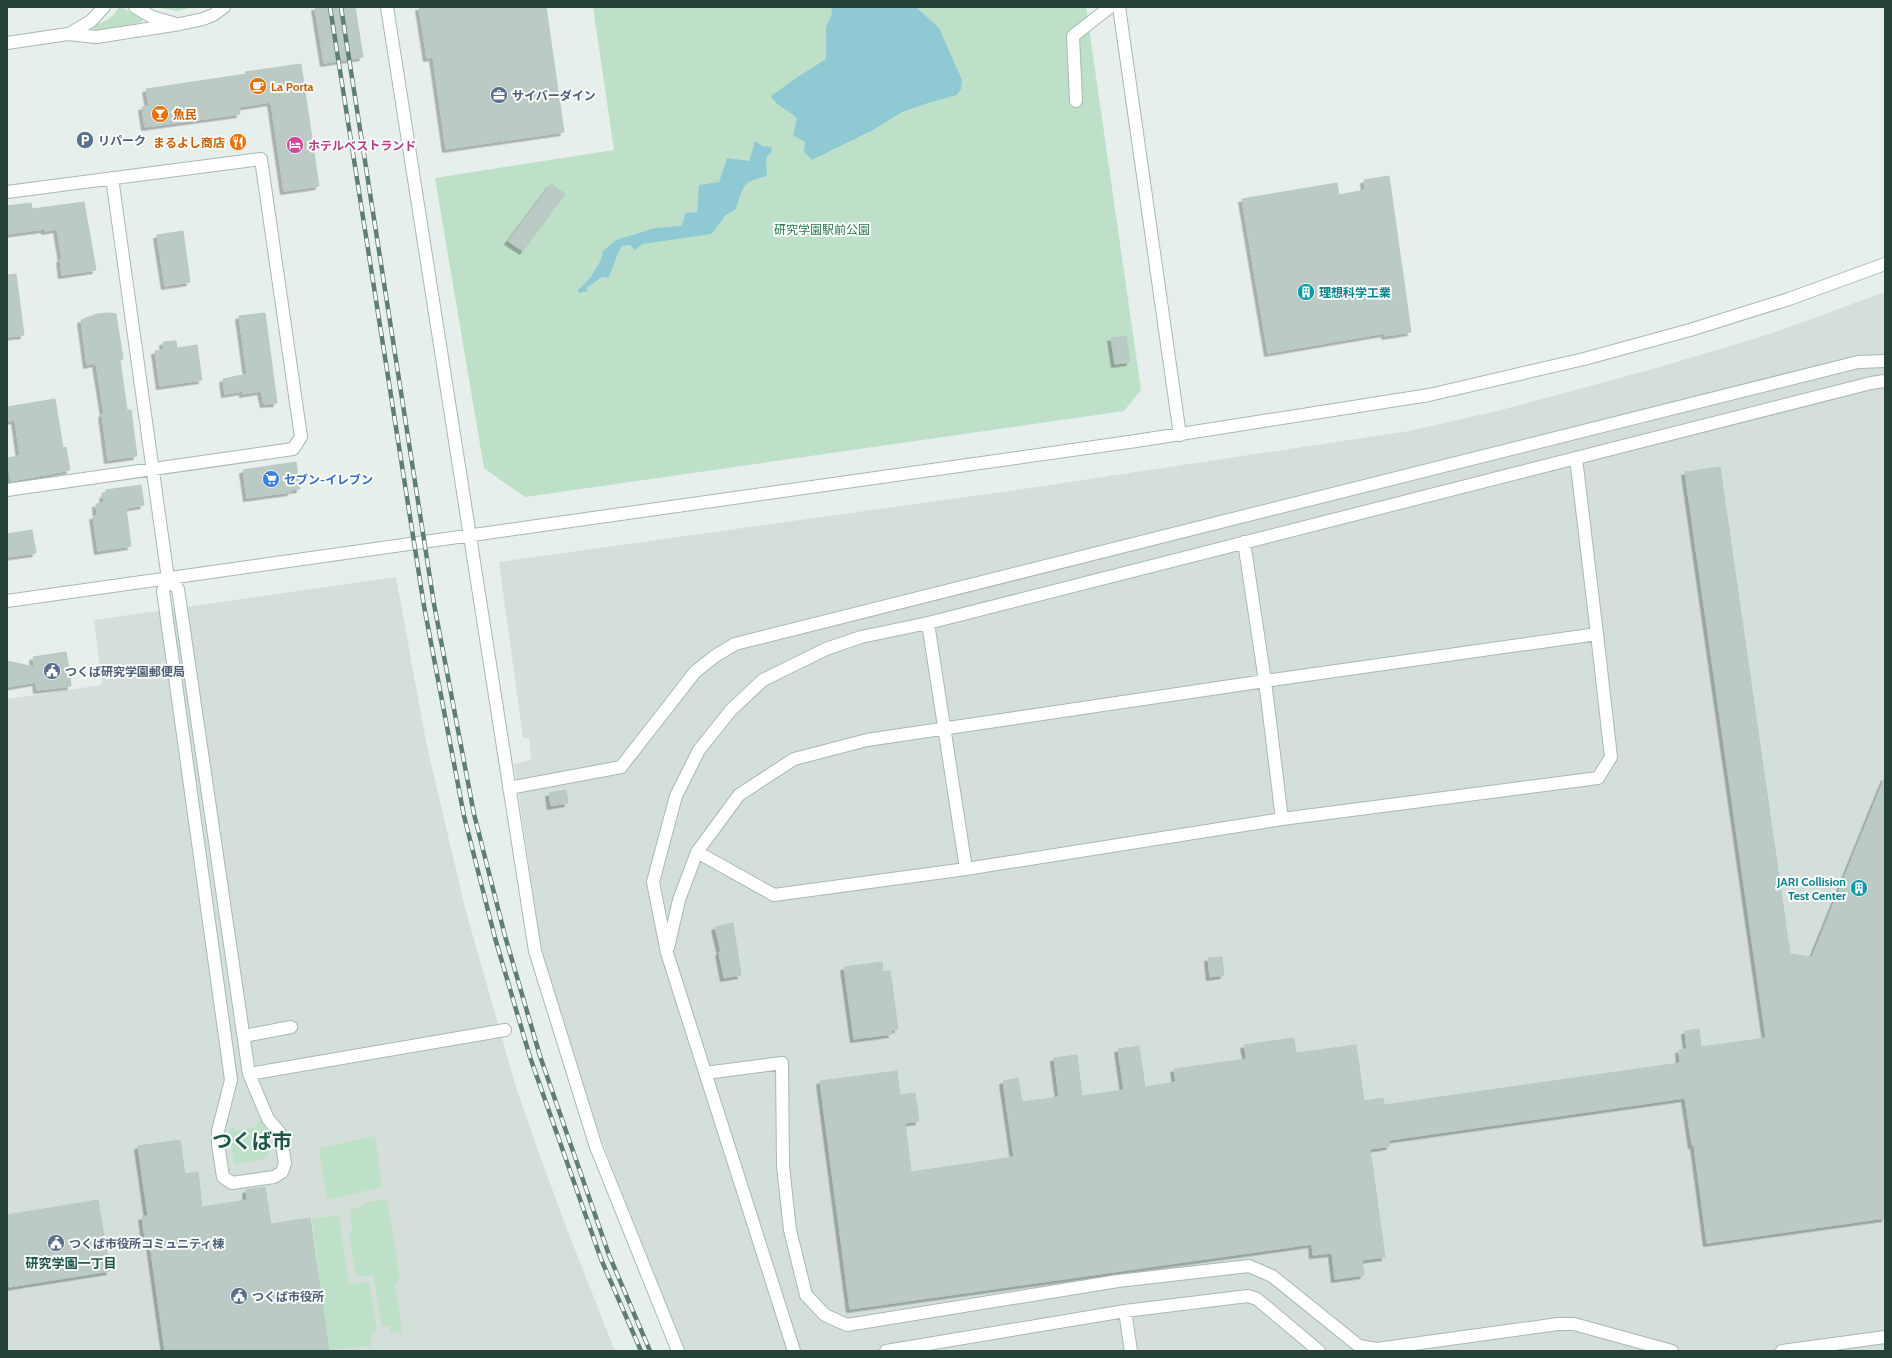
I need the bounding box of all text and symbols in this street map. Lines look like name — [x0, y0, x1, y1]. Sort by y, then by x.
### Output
cafe icon: La Porta — [248, 76, 268, 96]
place label: La Porta — [271, 79, 314, 94]
office icon: サイバーダイン — [489, 85, 509, 105]
place label: サイバーダイン — [512, 88, 596, 103]
bar icon: 魚民 — [150, 104, 170, 124]
place label: 魚民 — [173, 107, 197, 122]
parking icon: リパーク — [75, 130, 95, 150]
restaurant icon: まるよし商店 — [228, 132, 248, 152]
place label: リパーク — [98, 133, 146, 148]
place label: まるよし商店 — [153, 135, 225, 150]
hotel icon: ホテルベストランド — [285, 135, 305, 155]
place label: ホテルベストランド — [308, 138, 416, 153]
park label: 研究学園駅前公園 — [774, 222, 870, 237]
building icon: 理想科学工業 — [1296, 282, 1316, 302]
place label: 理想科学工業 — [1319, 285, 1391, 300]
supermarket icon: セブン-イレブン — [261, 469, 281, 489]
place label: セブン-イレブン — [284, 472, 373, 487]
public building icon: つくば研究学園郵便局 — [42, 661, 62, 681]
place label: つくば研究学園郵便局 — [65, 664, 185, 679]
place label: JARI Collision Test Center — [1776, 874, 1846, 903]
building icon: JARI Collision Test Center — [1849, 878, 1869, 898]
district label: つくば市 — [212, 1129, 292, 1153]
public building icon: つくば市役所コミュニティ棟 — [46, 1233, 66, 1253]
place label: つくば市役所コミュニティ棟 — [69, 1236, 224, 1251]
district label: 研究学園一丁目 — [25, 1255, 117, 1271]
public building icon: つくば市役所 — [229, 1286, 249, 1306]
place label: つくば市役所 — [252, 1289, 324, 1304]

